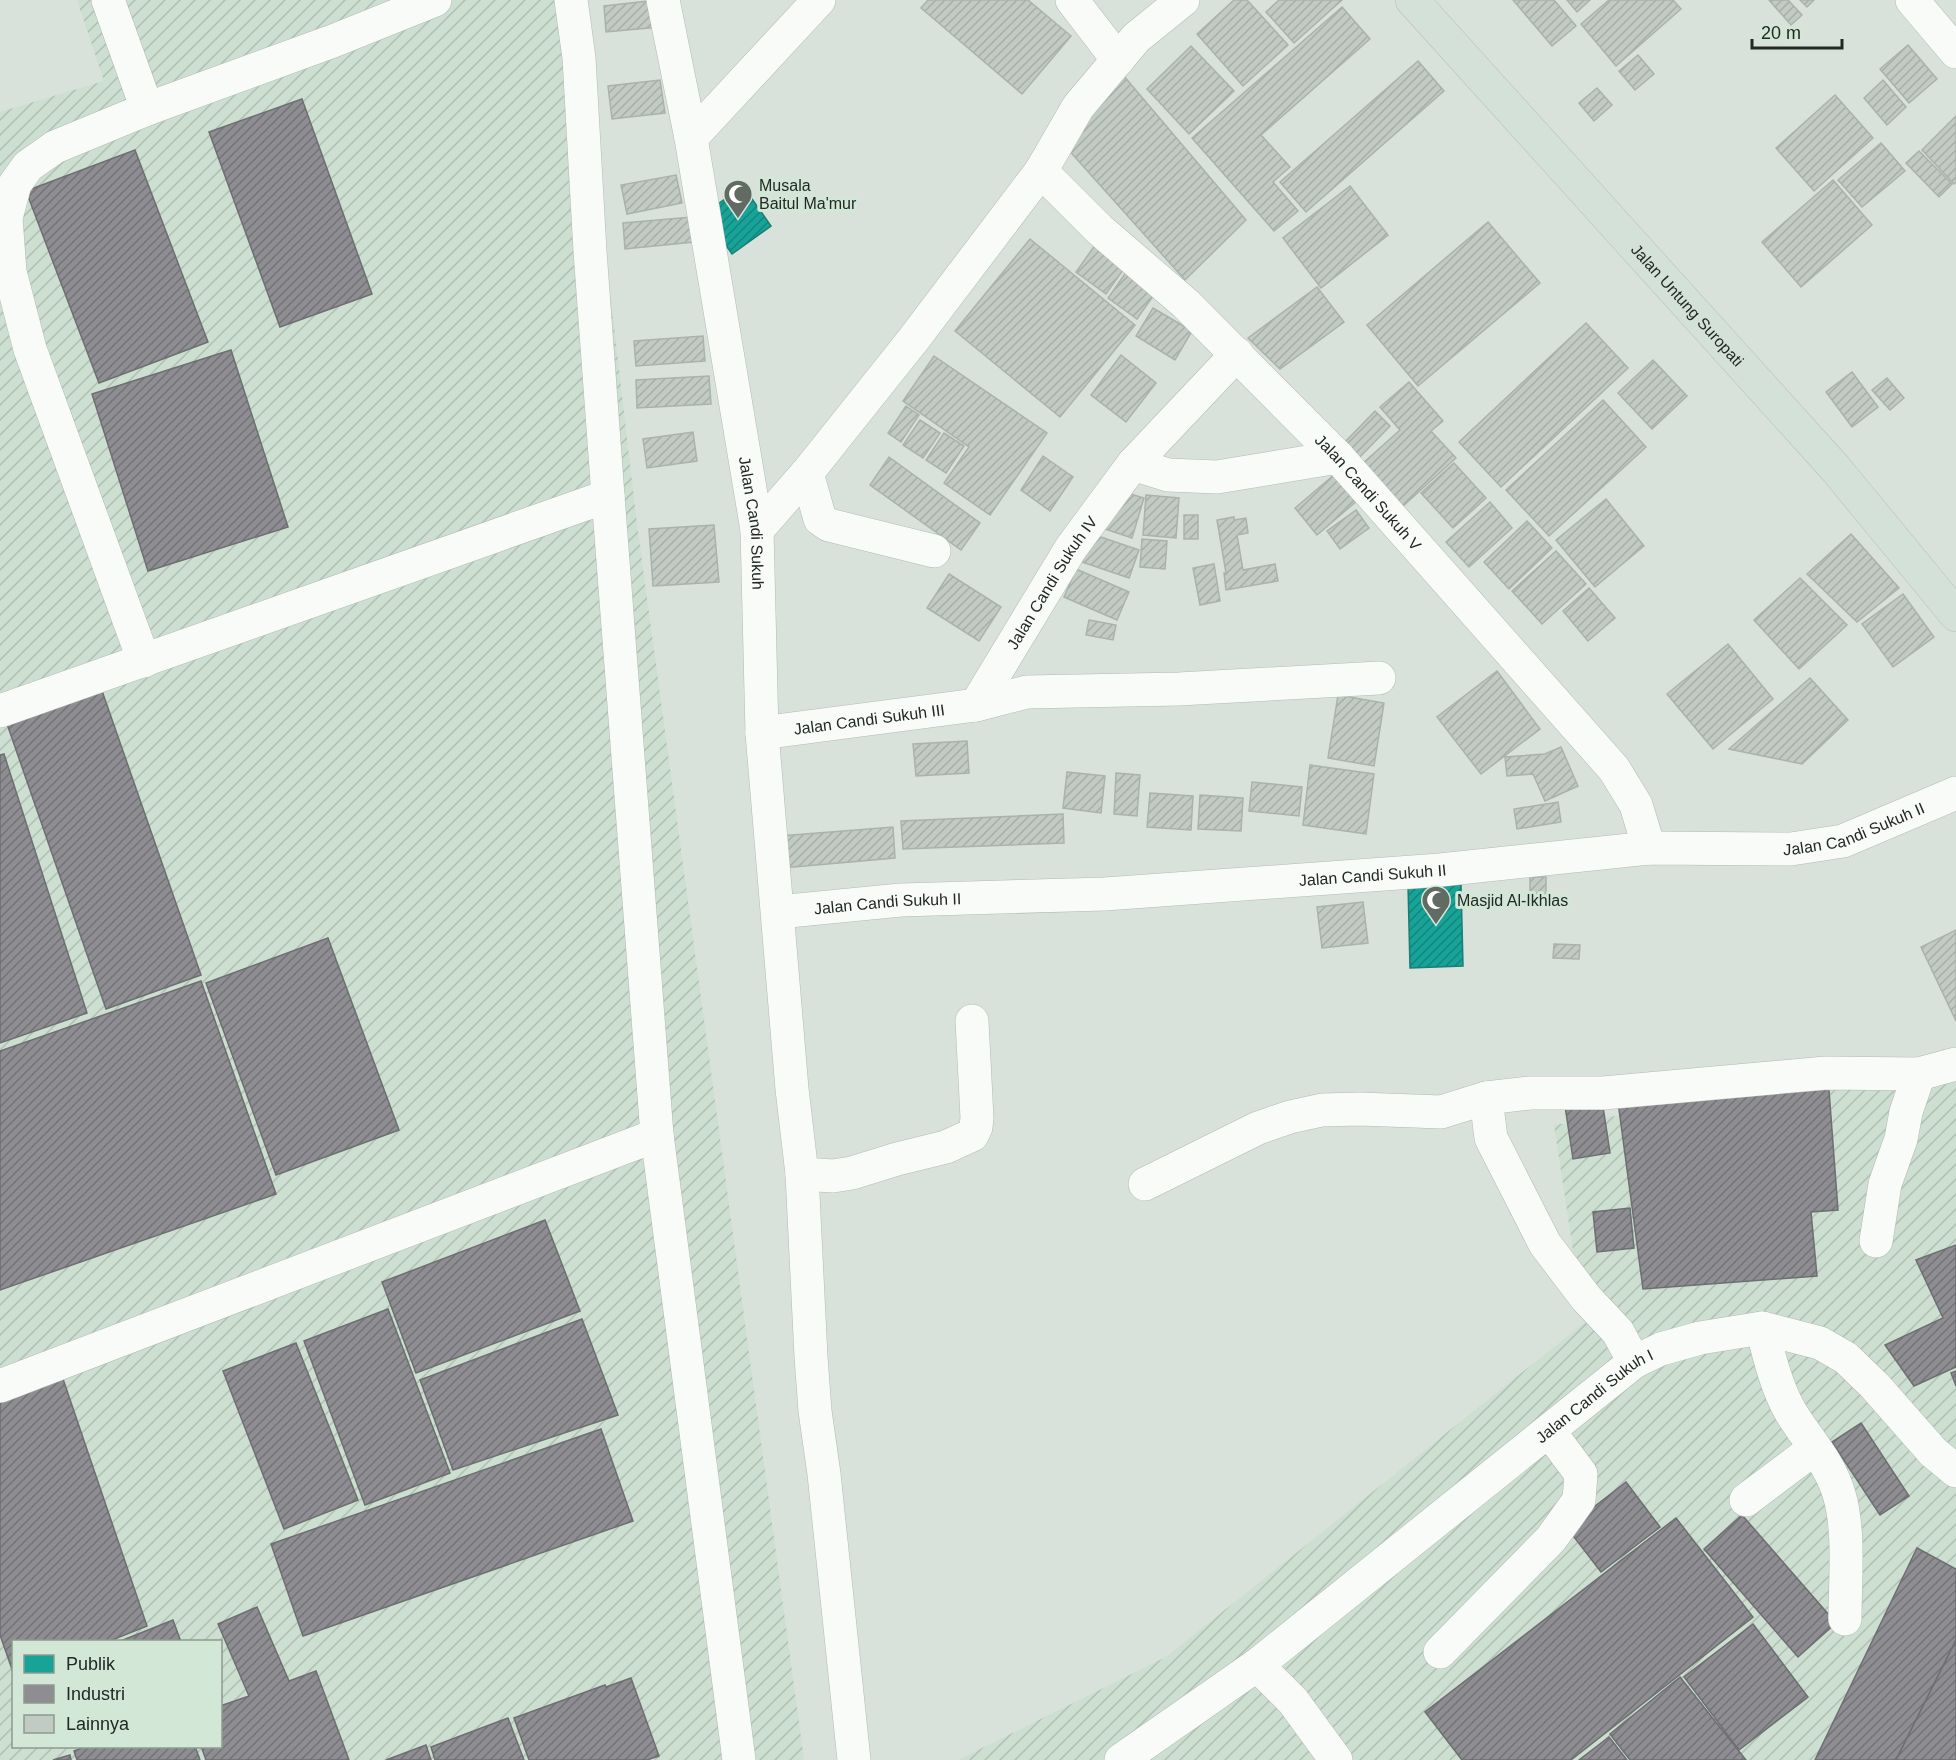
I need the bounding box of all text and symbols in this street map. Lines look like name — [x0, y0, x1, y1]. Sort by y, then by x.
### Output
scale bar — [1752, 12, 1842, 50]
text: 20 m — [1761, 23, 1801, 43]
place label: Musala Baitul Ma'mur — [759, 177, 857, 212]
mosque icon: Musala Baitul Ma'mur — [722, 178, 754, 220]
street label: Jalan Untung Suropati — [1628, 241, 1747, 370]
street label: Jalan Candi Sukuh V — [1312, 431, 1425, 554]
street label: Jalan Candi Sukuh — [736, 455, 766, 590]
street label: Jalan Candi Sukuh IV — [1004, 513, 1101, 652]
street label: Jalan Candi Sukuh III — [793, 701, 946, 738]
street label: Jalan Candi Sukuh II — [1783, 799, 1927, 858]
street label: Jalan Candi Sukuh II — [1298, 861, 1447, 889]
mosque icon: Masjid Al-Ikhlas — [1420, 884, 1452, 926]
street label: Jalan Candi Sukuh II — [813, 890, 962, 917]
place label: Masjid Al-Ikhlas — [1457, 892, 1568, 909]
street label: Jalan Candi Sukuh I — [1533, 1346, 1656, 1446]
legend — [12, 1640, 222, 1748]
text: Publik — [66, 1654, 116, 1674]
text: Industri — [66, 1684, 125, 1704]
text: Lainnya — [66, 1714, 130, 1734]

